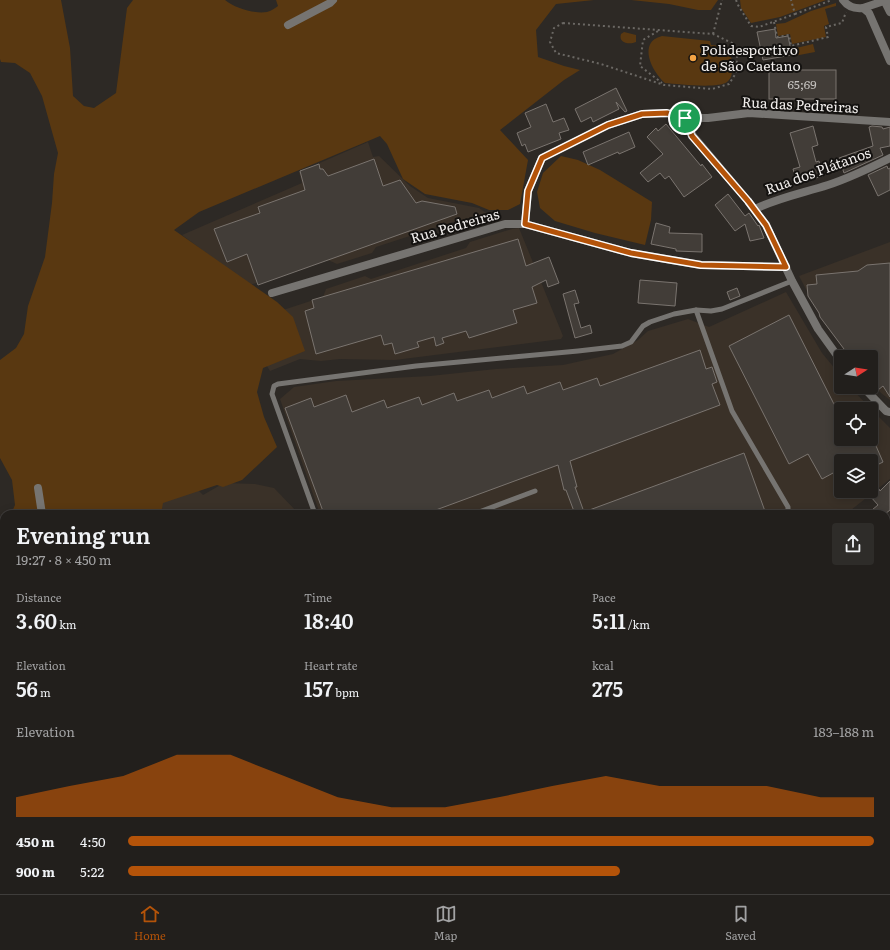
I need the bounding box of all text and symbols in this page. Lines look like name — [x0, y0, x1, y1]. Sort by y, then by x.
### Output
place label: Polidesportivo de São Caetano — [701, 39, 801, 75]
marker: Polidesportivo de São Caetano — [688, 53, 698, 63]
house number: 65;69 — [787, 75, 817, 93]
street label: Rua das Pedreiras — [741, 91, 859, 117]
pin — [668, 101, 702, 135]
icon: arrive — [674, 107, 696, 129]
street label: Rua dos Plátanos — [762, 142, 873, 198]
street label: Rua Pedreiras — [408, 203, 502, 247]
north arrow — [834, 350, 878, 394]
map controls — [834, 350, 878, 498]
button: locate — [834, 402, 878, 446]
button: layers — [834, 454, 878, 498]
text: Evening run — [16, 518, 150, 551]
button: share — [832, 523, 874, 565]
text: 19:27 · 8 × 450 m — [16, 550, 111, 569]
text: Distance — [16, 589, 61, 605]
text: Time — [304, 589, 332, 605]
text: Pace — [592, 589, 616, 605]
text: 3.60 — [16, 605, 57, 635]
text: 18:40 — [304, 605, 354, 635]
text: 5:11 — [592, 605, 626, 635]
text: km — [57, 616, 76, 632]
text: /km — [626, 616, 650, 632]
text: Elevation — [16, 657, 66, 673]
text: Heart rate — [304, 657, 357, 673]
text: kcal — [592, 657, 614, 673]
text: 56 — [16, 673, 38, 703]
text: 157 — [304, 673, 333, 703]
text: 275 — [592, 673, 623, 703]
text: m — [38, 684, 51, 700]
text: bpm — [333, 684, 359, 700]
text: Elevation — [16, 722, 75, 741]
text: 183–188 m — [813, 722, 874, 741]
text: 450 m — [16, 832, 54, 851]
text: 4:50 — [80, 832, 106, 851]
text: 900 m — [16, 862, 55, 881]
text: 5:22 — [80, 862, 104, 881]
tab: Home — [134, 903, 166, 943]
tab: Map — [434, 903, 457, 943]
tab: Saved — [725, 903, 756, 943]

